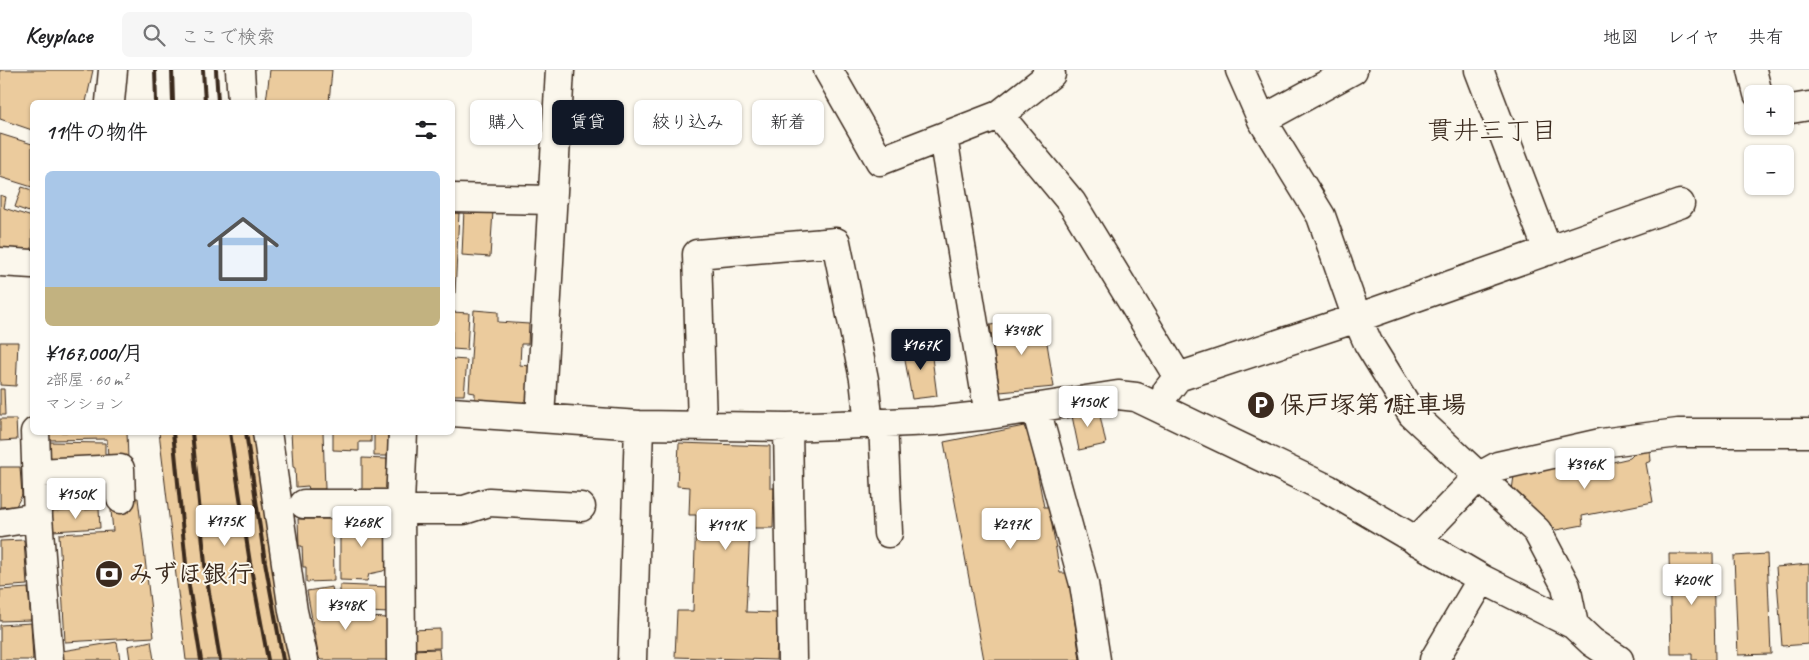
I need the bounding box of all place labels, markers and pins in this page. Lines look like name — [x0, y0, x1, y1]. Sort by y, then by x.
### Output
pin: ¥348K — [987, 314, 1057, 356]
pin: ¥167K — [886, 328, 956, 371]
pin: ¥150K — [1053, 386, 1123, 428]
place label: 保戸塚第1駐車場 — [1280, 389, 1466, 421]
parking icon: 保戸塚第1駐車場 — [1246, 390, 1276, 420]
pin: ¥396K — [1550, 448, 1620, 490]
pin: ¥150K — [41, 478, 111, 520]
pin: ¥175K — [190, 504, 260, 547]
pin: ¥268K — [327, 506, 397, 548]
pin: ¥191K — [691, 508, 761, 551]
pin: ¥297K — [976, 508, 1046, 550]
place label: みずほ銀行 — [128, 558, 253, 590]
bank icon: みずほ銀行 — [94, 559, 124, 589]
pin: ¥204K — [1657, 564, 1727, 606]
pin: ¥348K — [311, 588, 381, 631]

